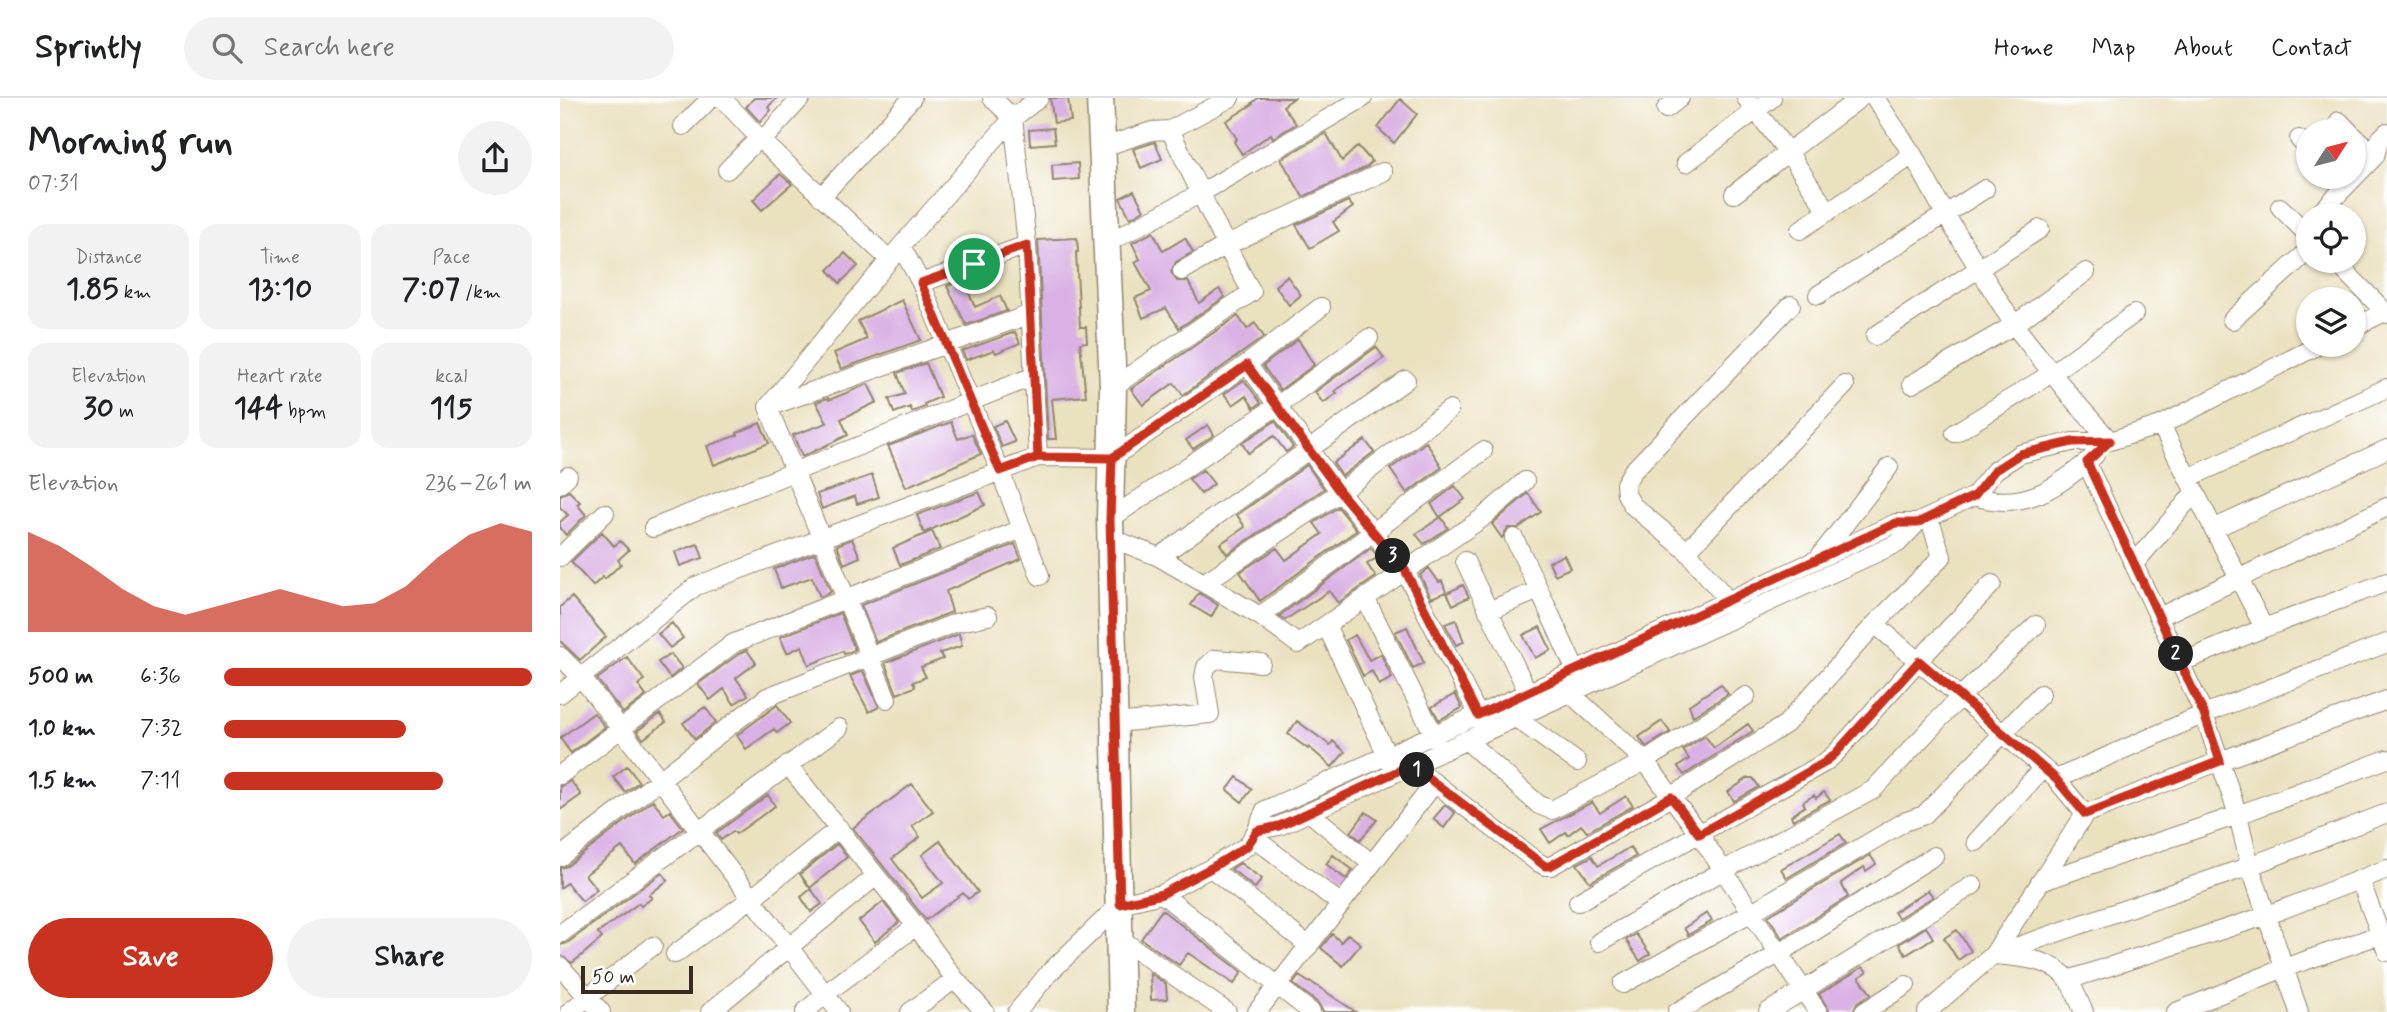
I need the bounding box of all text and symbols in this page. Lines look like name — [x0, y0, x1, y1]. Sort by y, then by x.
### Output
search box — [184, 17, 674, 80]
text: Sprintly — [35, 26, 142, 70]
icon: search — [208, 29, 246, 67]
text: Search here — [264, 31, 395, 65]
text: Home — [1994, 33, 2054, 64]
text: Map — [2092, 33, 2136, 64]
text: About — [2174, 33, 2233, 64]
text: Contact — [2271, 33, 2352, 64]
text: Morning run — [28, 118, 233, 167]
north arrow — [2296, 119, 2366, 189]
map controls — [2296, 119, 2366, 357]
button: share — [458, 121, 532, 195]
text: 07:31 — [28, 169, 79, 199]
button: locate — [2296, 203, 2366, 273]
pin — [944, 234, 1004, 294]
text: Distance — [75, 245, 142, 270]
text: Time — [260, 245, 300, 270]
text: Pace — [432, 245, 470, 270]
icon: arrive — [955, 245, 993, 283]
text: 1.85 — [66, 270, 119, 309]
text: 13:10 — [248, 270, 312, 309]
text: 7:07 — [402, 270, 460, 309]
text: km — [119, 280, 151, 305]
text: /km — [460, 280, 501, 305]
button: layers — [2296, 287, 2366, 357]
text: Elevation — [71, 364, 146, 389]
text: Heart rate — [237, 364, 323, 389]
text: kcal — [435, 364, 467, 389]
text: 30 — [83, 389, 114, 428]
text: 144 — [234, 389, 283, 428]
text: 115 — [430, 389, 473, 428]
text: m — [114, 399, 134, 424]
text: bpm — [283, 399, 326, 424]
text: Elevation — [28, 469, 119, 499]
text: 236–261 m — [425, 469, 532, 499]
pin: 3 — [1376, 538, 1410, 574]
text: 3 — [1388, 543, 1397, 568]
pin: 2 — [2158, 636, 2194, 672]
text: 2 — [2171, 641, 2180, 666]
text: 500 m — [28, 662, 93, 692]
text: 6:36 — [140, 662, 181, 692]
text: 1.0 km — [28, 714, 96, 744]
text: 7:32 — [140, 714, 183, 744]
pin: 1 — [1400, 752, 1434, 788]
text: 1 — [1412, 757, 1421, 782]
text: 1.5 km — [28, 766, 97, 796]
text: 7:11 — [140, 766, 180, 796]
button: Save — [28, 918, 273, 998]
button: Share — [287, 918, 532, 998]
scale bar — [581, 963, 693, 995]
text: 50 m — [592, 965, 635, 990]

